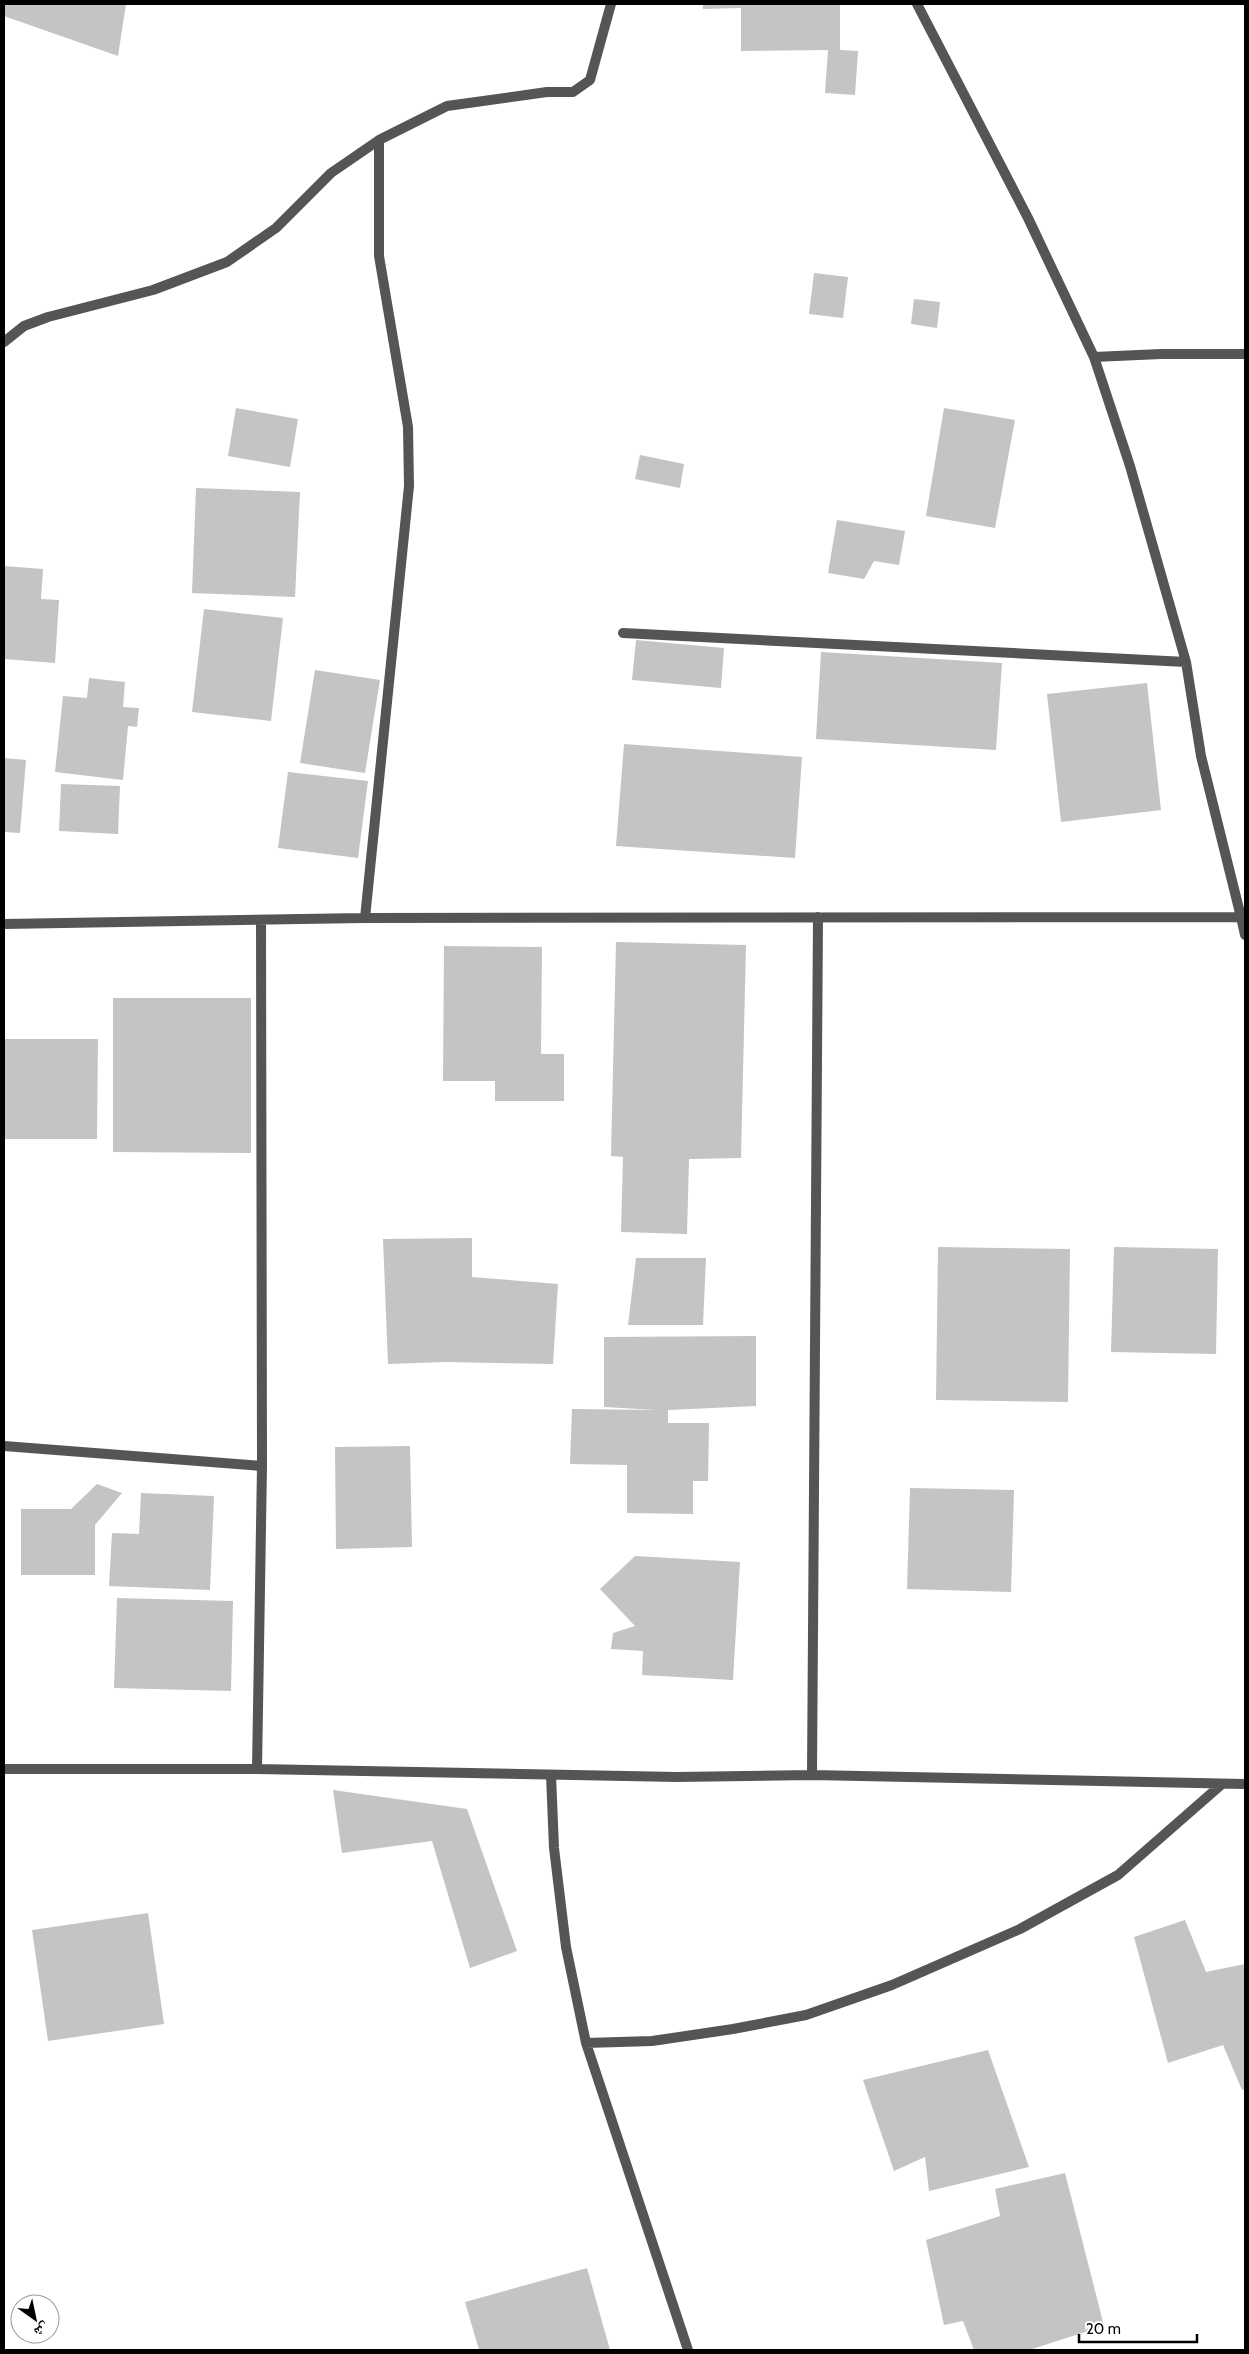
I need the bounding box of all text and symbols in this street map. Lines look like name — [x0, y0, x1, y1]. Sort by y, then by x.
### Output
north arrow — [10, 2294, 60, 2344]
scale bar — [1079, 2312, 1196, 2344]
text: ش — [31, 2318, 53, 2342]
text: 20 m — [1086, 2320, 1121, 2338]

